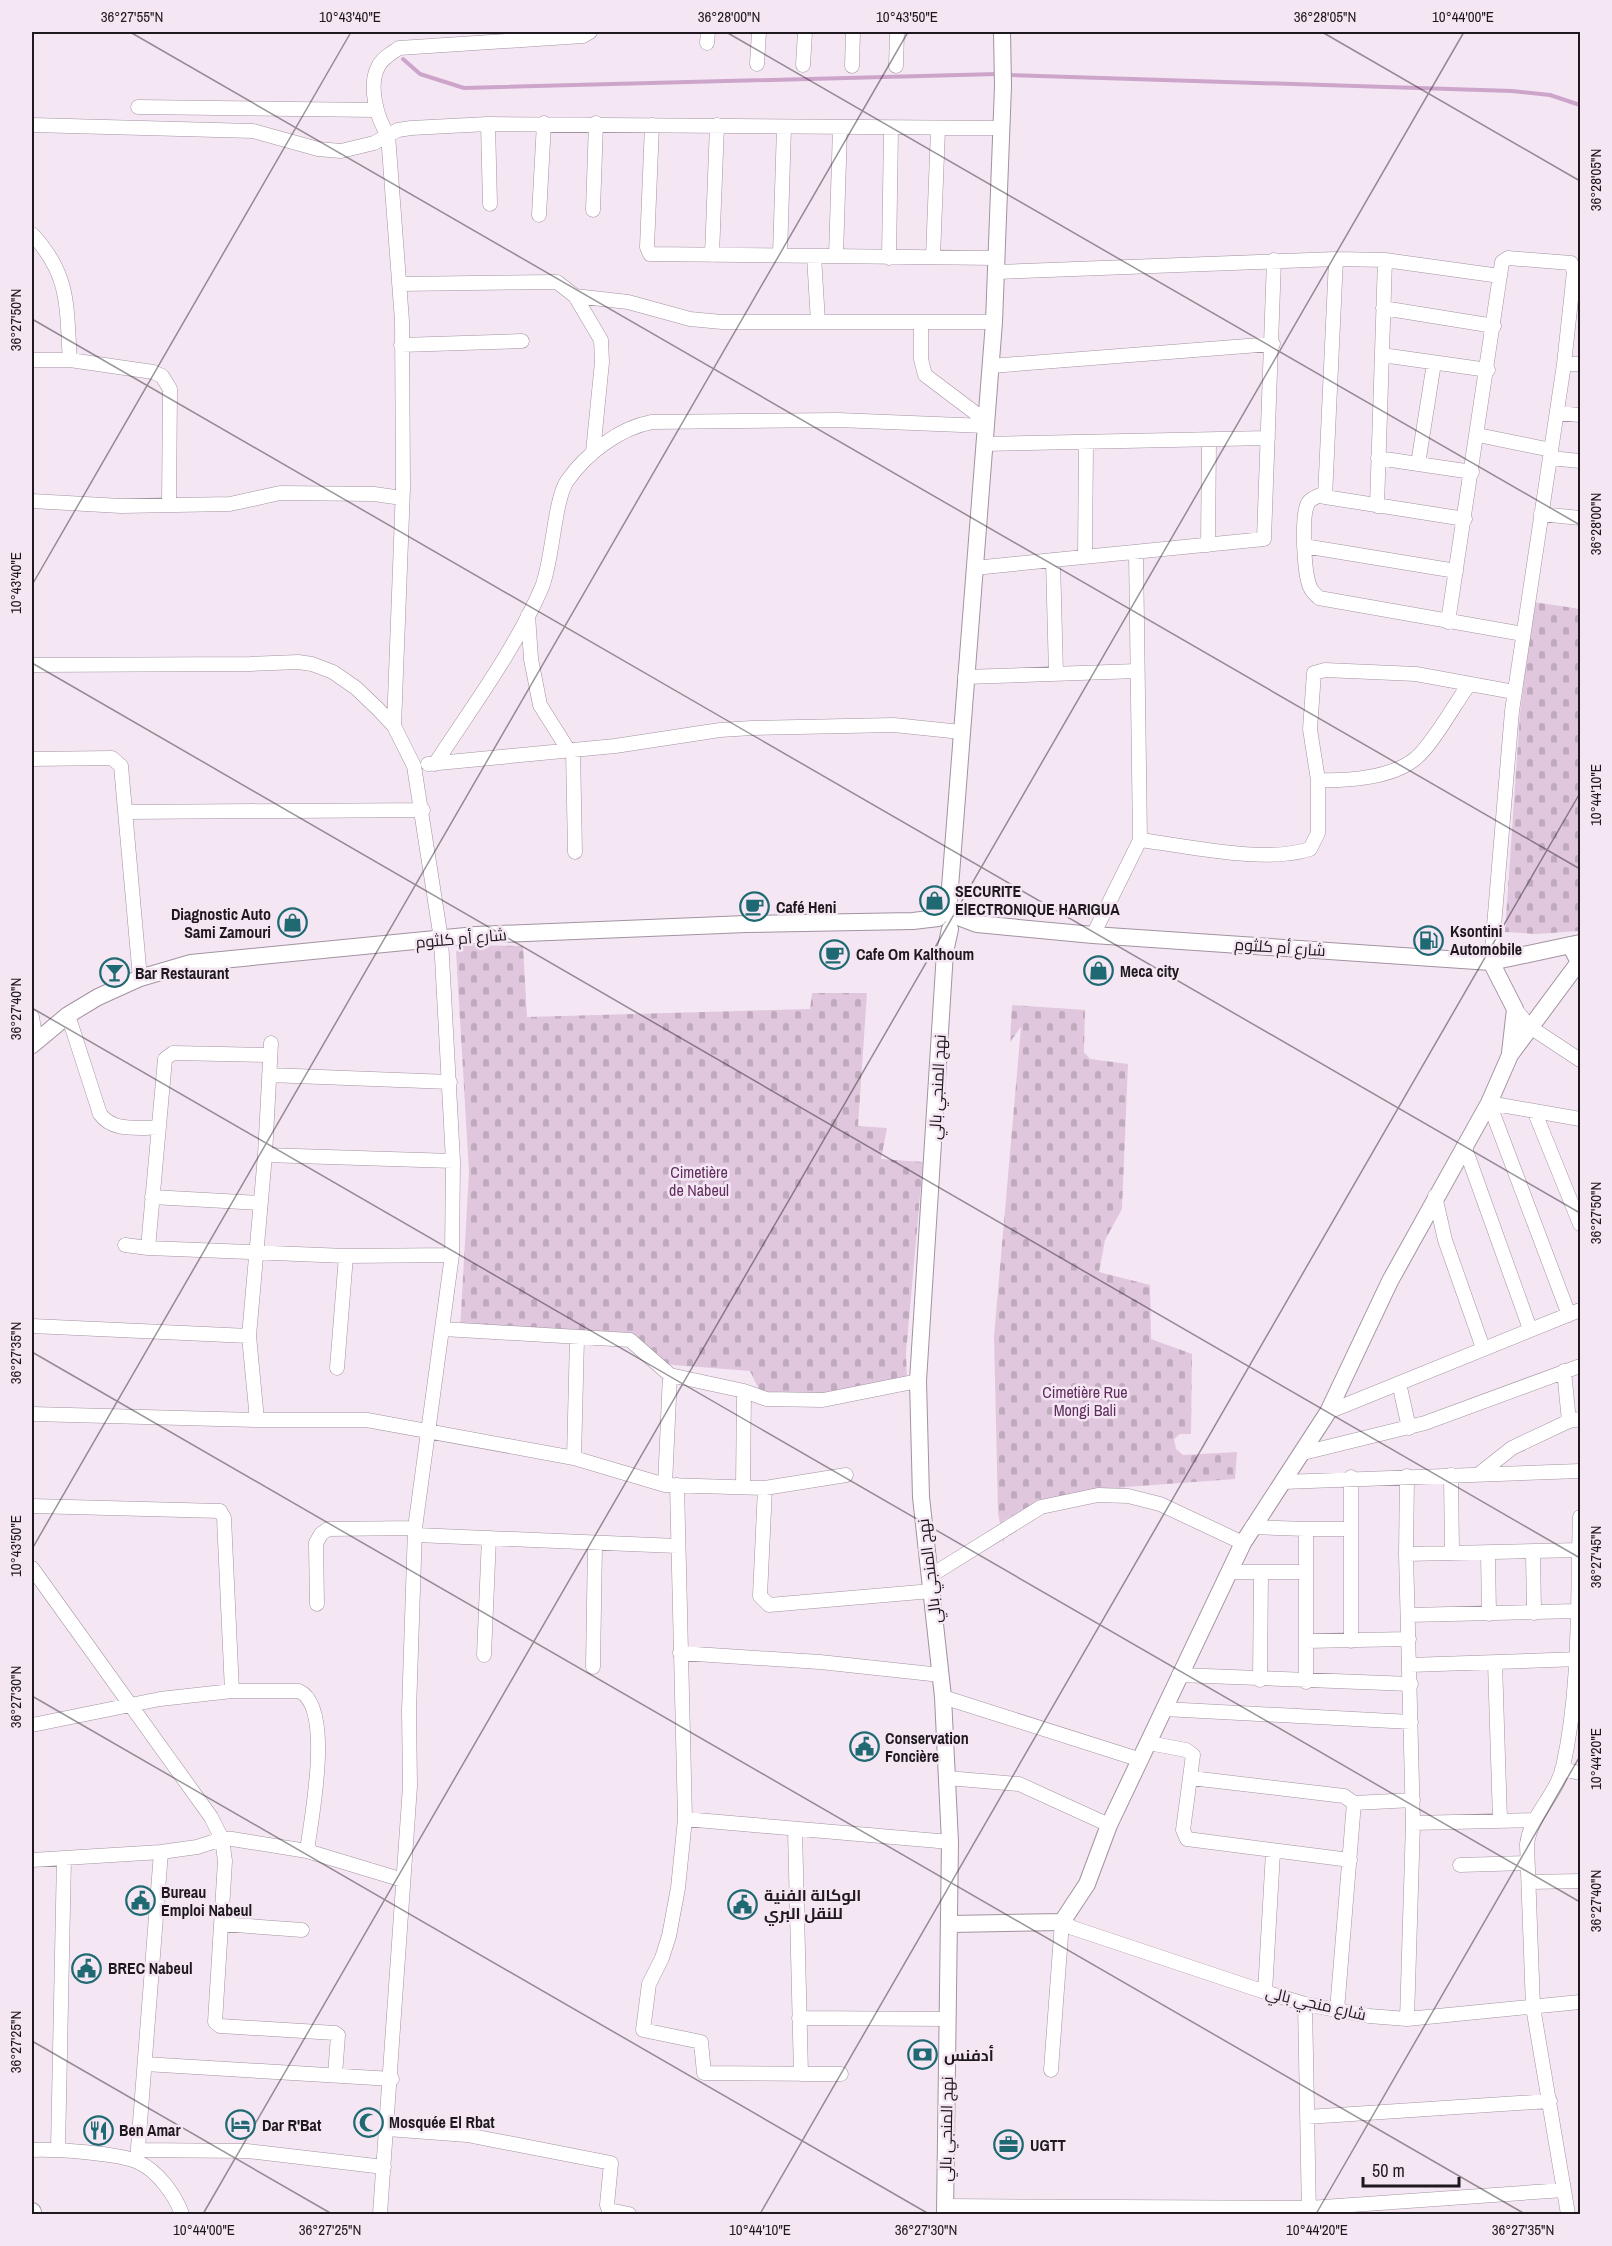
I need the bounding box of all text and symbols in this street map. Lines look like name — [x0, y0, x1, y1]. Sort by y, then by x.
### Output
text: 36°27'55"N — [101, 6, 163, 27]
text: 10°43'40"E — [319, 6, 381, 27]
text: 36°28'00"N — [698, 6, 760, 27]
text: 10°43'50"E — [876, 6, 938, 27]
text: 36°28'05"N — [1294, 6, 1356, 27]
text: 10°44'00"E — [1432, 6, 1494, 27]
text: 36°28'05"N — [1585, 149, 1606, 211]
text: 36°27'50"N — [5, 289, 26, 351]
text: 36°28'00"N — [1585, 493, 1606, 555]
text: 10°43'40"E — [5, 552, 26, 614]
text: 10°44'10"E — [1585, 764, 1606, 826]
place label: SECURITE ElECTRONIQUE HARIGUA — [955, 880, 1120, 920]
shop icon: SECURITE ElECTRONIQUE HARIGUA — [918, 884, 950, 916]
cafe icon: Café Heni — [739, 891, 771, 923]
place label: Café Heni — [776, 896, 837, 918]
place label: Diagnostic Auto Sami Zamouri — [171, 903, 271, 943]
shop icon: Diagnostic Auto Sami Zamouri — [276, 907, 308, 939]
place label: Ksontini Automobile — [1450, 920, 1522, 960]
street label: شارع أم كلثوم — [414, 923, 508, 954]
fuel station icon: Ksontini Automobile — [1413, 924, 1445, 956]
street label: شارع أم كلثوم — [1234, 933, 1326, 962]
cafe icon: Cafe Om Kalthoum — [819, 938, 851, 970]
place label: Cafe Om Kalthoum — [856, 943, 974, 965]
shop icon: Meca city — [1083, 955, 1115, 987]
bar icon: Bar Restaurant — [98, 957, 130, 989]
place label: Meca city — [1120, 960, 1180, 982]
place label: Bar Restaurant — [135, 962, 230, 984]
text: 36°27'40"N — [5, 978, 26, 1040]
street label: نهج المنجي بالي — [923, 1034, 954, 1140]
park label: Cimetière de Nabeul — [669, 1161, 729, 1201]
text: 36°27'50"N — [1585, 1182, 1606, 1244]
text: 36°27'35"N — [5, 1322, 26, 1384]
park label: Cimetière Rue Mongi Bali — [1042, 1381, 1128, 1421]
text: 10°43'50"E — [5, 1515, 26, 1577]
street label: نهج المنجي بالي — [912, 1517, 949, 1625]
text: 36°27'45"N — [1585, 1526, 1606, 1588]
text: 36°27'30"N — [5, 1666, 26, 1728]
place label: Conservation Foncière — [885, 1727, 969, 1767]
text: 10°44'20"E — [1585, 1728, 1606, 1790]
public building icon: Conservation Foncière — [848, 1731, 880, 1763]
text: 36°27'40"N — [1585, 1870, 1606, 1932]
place label: Bureau Emploi Nabeul — [161, 1881, 252, 1921]
place label: الوكالة الفنية للنقل البري — [764, 1884, 861, 1926]
public building icon: Bureau Emploi Nabeul — [124, 1885, 156, 1917]
public building icon: الوكالة الفنية للنقل البري — [727, 1888, 759, 1920]
public building icon: BREC Nabeul — [71, 1952, 103, 1984]
place label: BREC Nabeul — [108, 1957, 193, 1979]
street label: شارع منجي بالي — [1263, 1981, 1368, 2028]
text: 36°27'25"N — [5, 2011, 26, 2073]
bank icon: أدفنس — [907, 2039, 939, 2071]
place label: أدفنس — [944, 2044, 994, 2066]
street label: نهج المنجي بالي — [934, 2076, 961, 2182]
mosque icon: Mosquée El Rbat — [352, 2106, 384, 2138]
hotel icon: Dar R'Bat — [225, 2109, 257, 2141]
place label: Mosquée El Rbat — [389, 2111, 495, 2133]
restaurant icon: Ben Amar — [82, 2114, 114, 2146]
place label: Dar R'Bat — [262, 2114, 322, 2136]
place label: Ben Amar — [119, 2119, 181, 2141]
office icon: UGTT — [993, 2129, 1025, 2161]
place label: UGTT — [1030, 2134, 1066, 2156]
scale bar — [1363, 2150, 1459, 2188]
text: 50 m — [1372, 2158, 1405, 2183]
text: 10°44'00"E — [173, 2219, 235, 2240]
text: 36°27'25"N — [299, 2219, 361, 2240]
text: 10°44'10"E — [729, 2219, 791, 2240]
text: 36°27'30"N — [895, 2219, 957, 2240]
text: 10°44'20"E — [1286, 2219, 1348, 2240]
text: 36°27'35"N — [1492, 2219, 1554, 2240]

